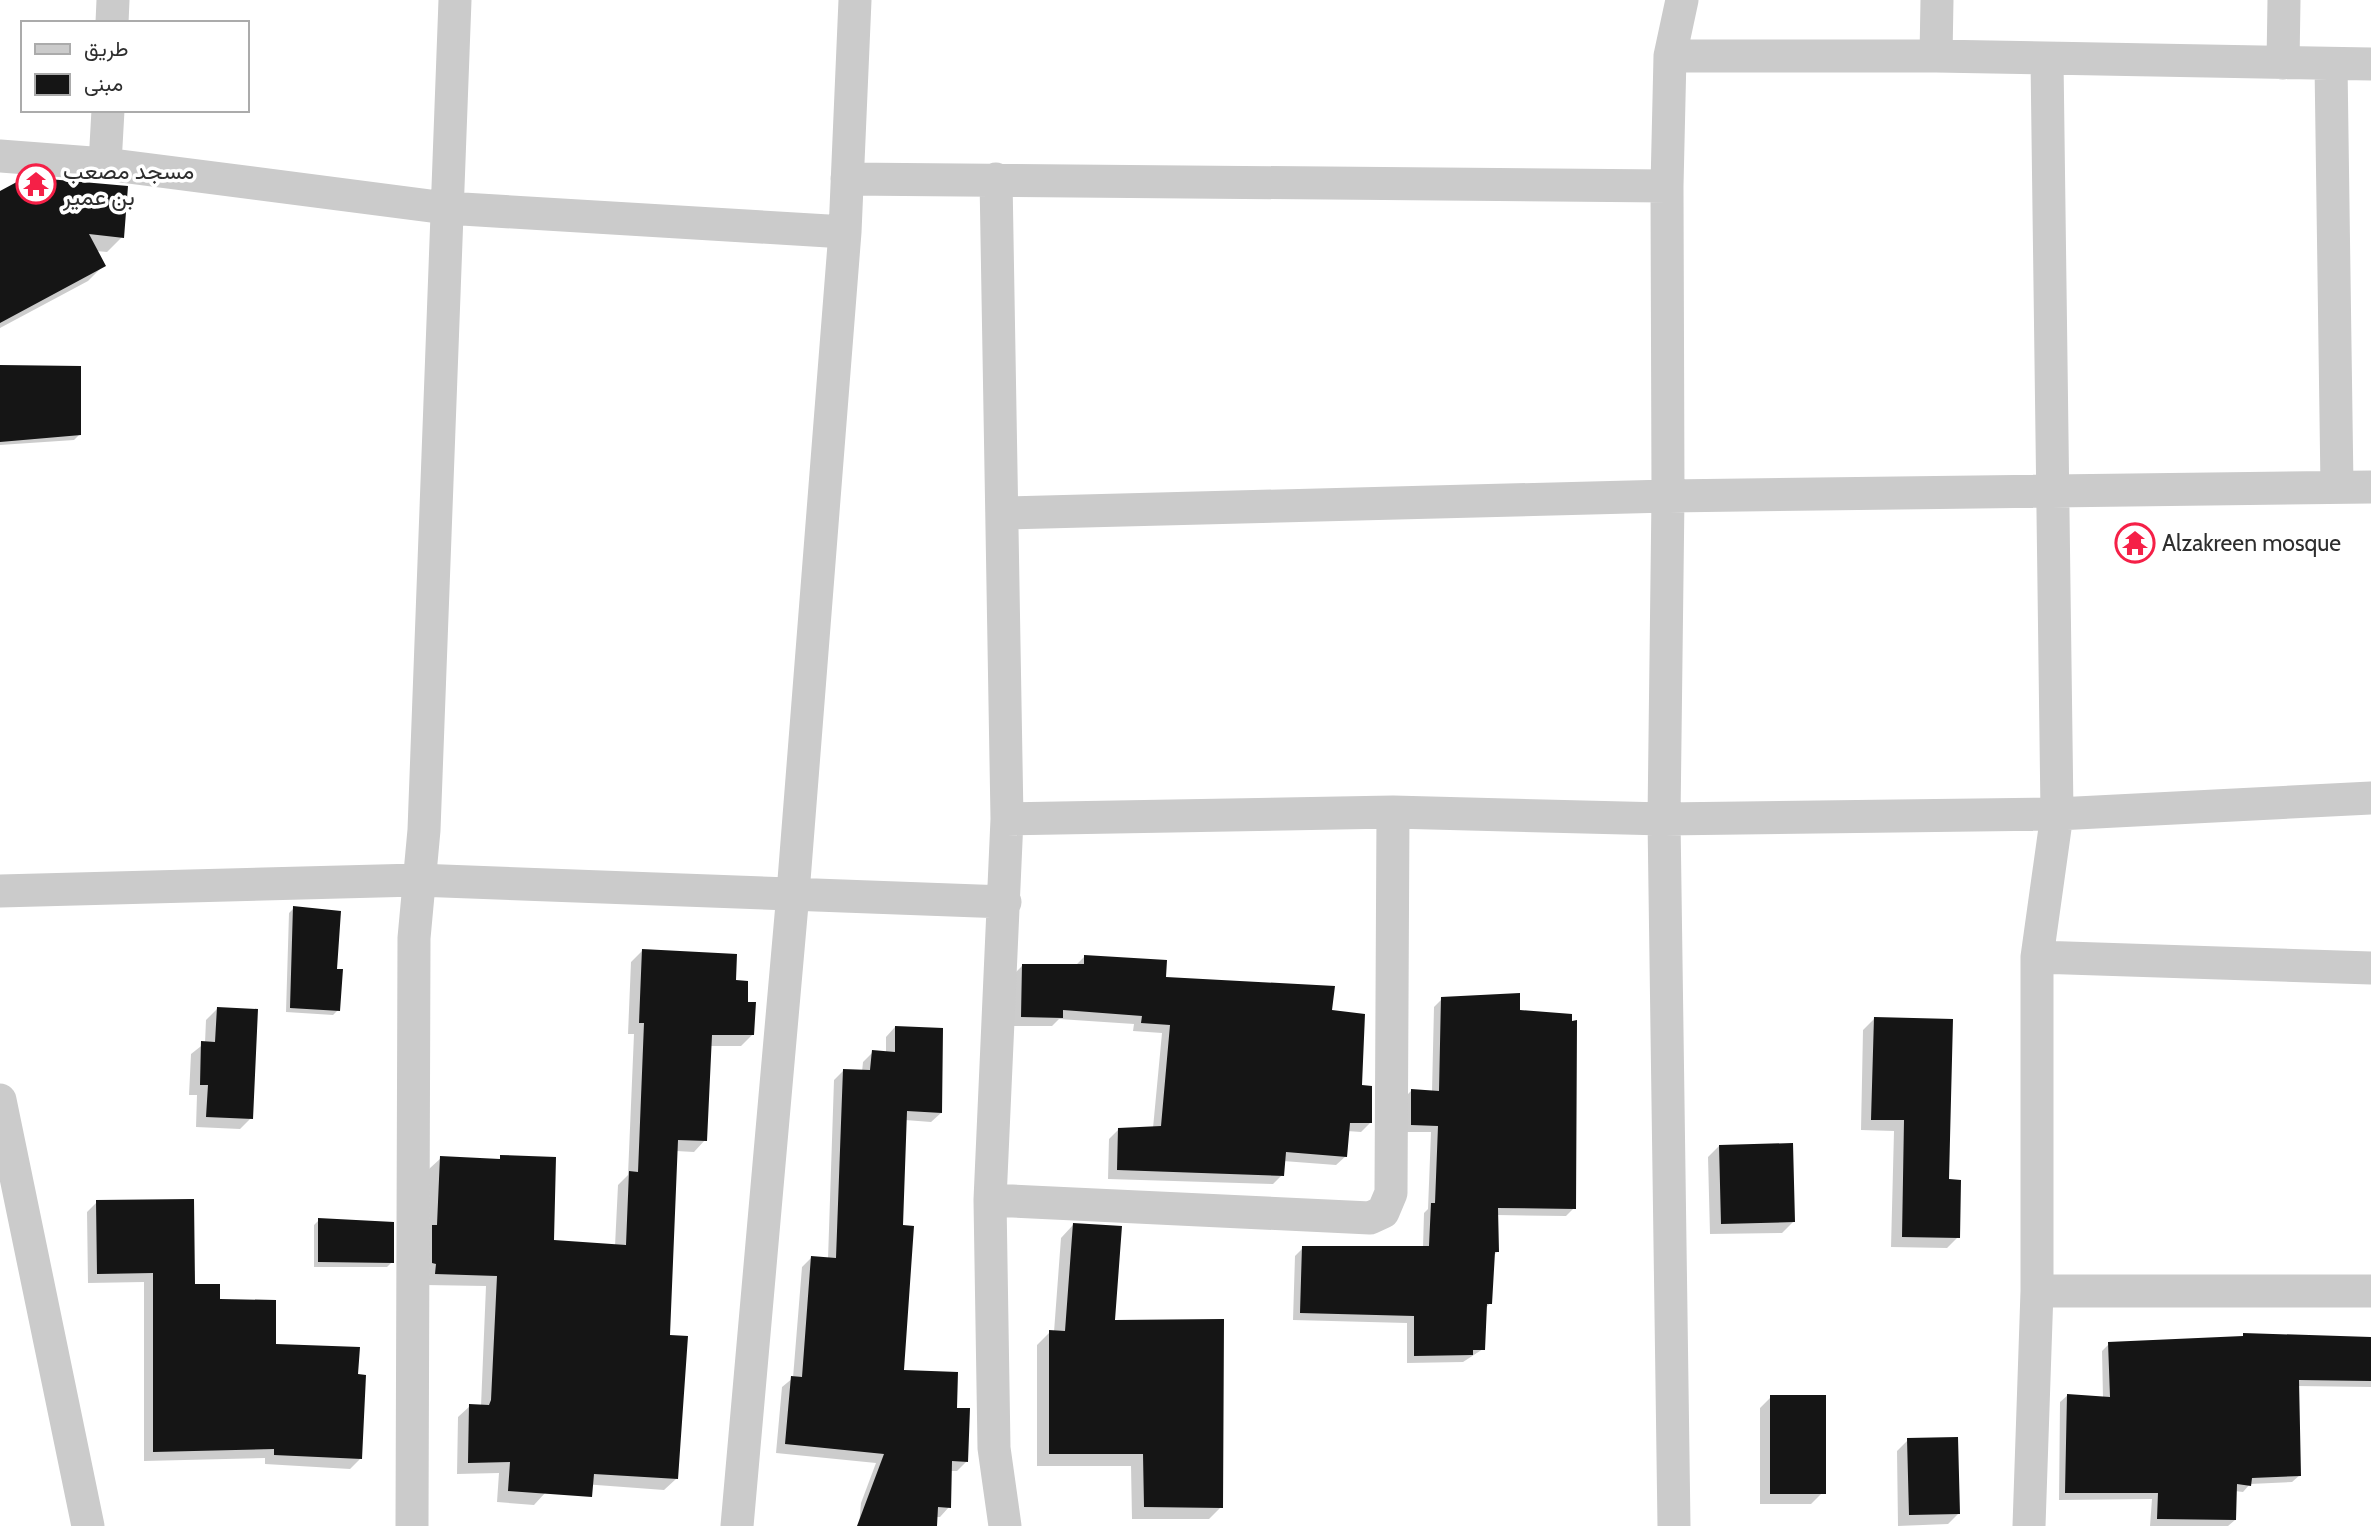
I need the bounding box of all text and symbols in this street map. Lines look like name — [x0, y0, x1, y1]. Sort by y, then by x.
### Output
legend — [21, 21, 248, 112]
text: طريق — [84, 36, 129, 62]
text: مبنى — [84, 71, 123, 96]
place label: مسجد مصعب بن عمير — [62, 157, 194, 212]
temple icon: مسجد مصعب بن عمير — [15, 163, 57, 205]
temple icon: Alzakreen mosque — [2114, 522, 2156, 564]
place label: Alzakreen mosque — [2162, 529, 2341, 557]

